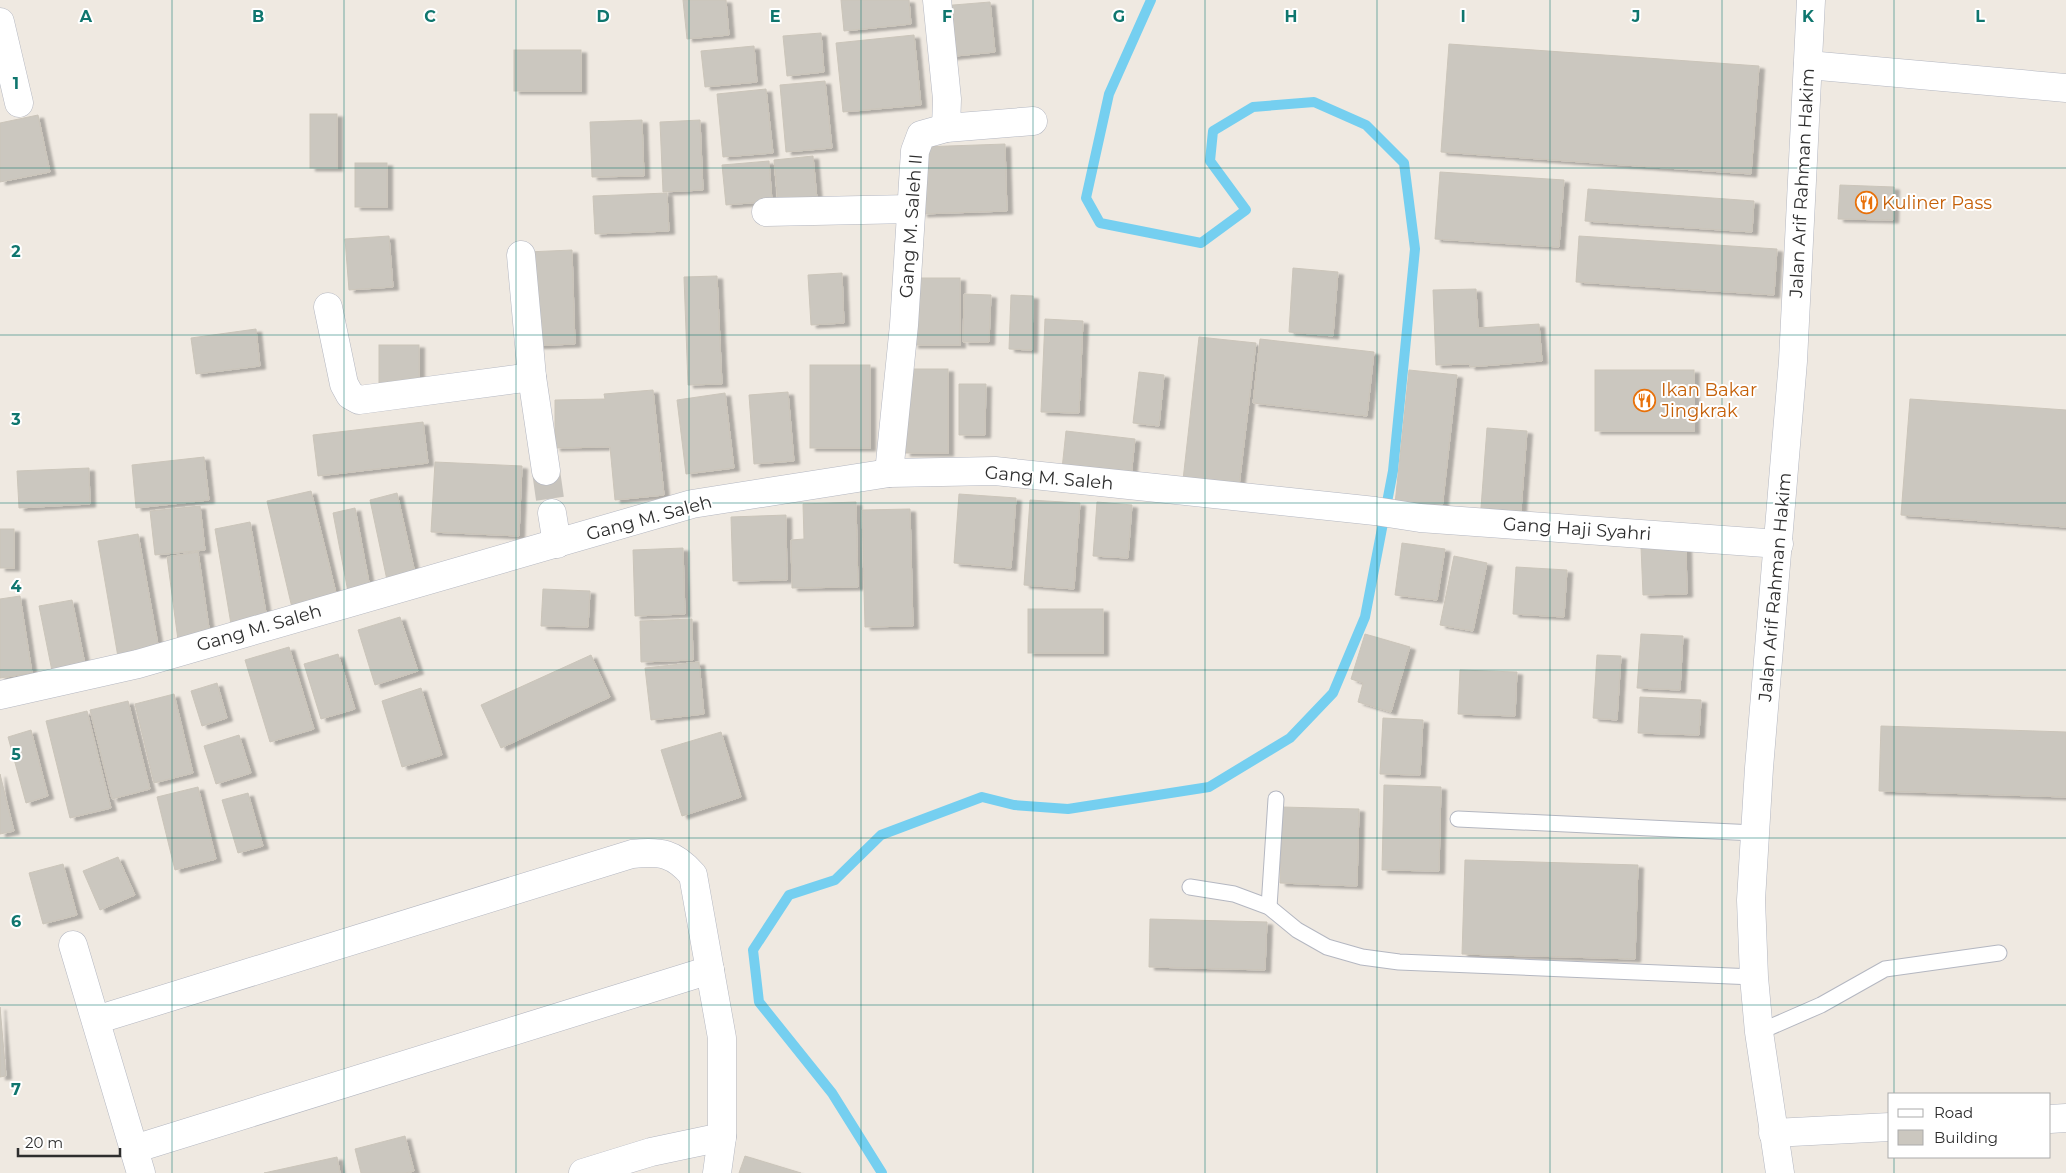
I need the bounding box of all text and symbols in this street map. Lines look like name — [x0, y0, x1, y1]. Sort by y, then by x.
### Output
text: A — [79, 7, 93, 26]
text: B — [252, 7, 264, 26]
text: C — [424, 7, 436, 26]
text: D — [596, 7, 610, 26]
text: E — [770, 7, 780, 26]
text: F — [942, 7, 952, 26]
text: G — [1113, 7, 1125, 26]
text: H — [1285, 7, 1297, 26]
text: I — [1460, 7, 1466, 26]
text: J — [1631, 7, 1640, 26]
text: K — [1802, 7, 1815, 26]
text: L — [1975, 7, 1985, 26]
street label: Jalan Arif Rahman Hakim — [1785, 68, 1819, 299]
text: 1 — [13, 74, 19, 93]
street label: Gang M. Saleh II — [895, 153, 927, 299]
restaurant icon: Kuliner Pass — [1854, 191, 1878, 215]
place label: Kuliner Pass — [1882, 192, 1992, 214]
text: 2 — [11, 242, 21, 261]
place label: Ikan Bakar Jingkrak — [1660, 379, 1757, 422]
restaurant icon: Ikan Bakar Jingkrak — [1633, 388, 1657, 412]
text: 3 — [10, 410, 21, 429]
street label: Gang M. Saleh — [984, 461, 1114, 495]
street label: Jalan Arif Rahman Hakim — [1754, 472, 1796, 703]
street label: Gang M. Saleh — [584, 491, 714, 545]
street label: Gang Haji Syahri — [1502, 513, 1652, 545]
text: 4 — [10, 577, 22, 596]
street label: Gang M. Saleh — [194, 600, 324, 656]
text: 5 — [11, 745, 21, 764]
text: 6 — [11, 912, 21, 931]
text: 7 — [11, 1080, 21, 1099]
legend — [1888, 1093, 2051, 1158]
text: Road — [1934, 1103, 1973, 1122]
scale bar — [18, 1126, 120, 1158]
text: Building — [1934, 1128, 1998, 1147]
text: 20 m — [25, 1133, 63, 1152]

